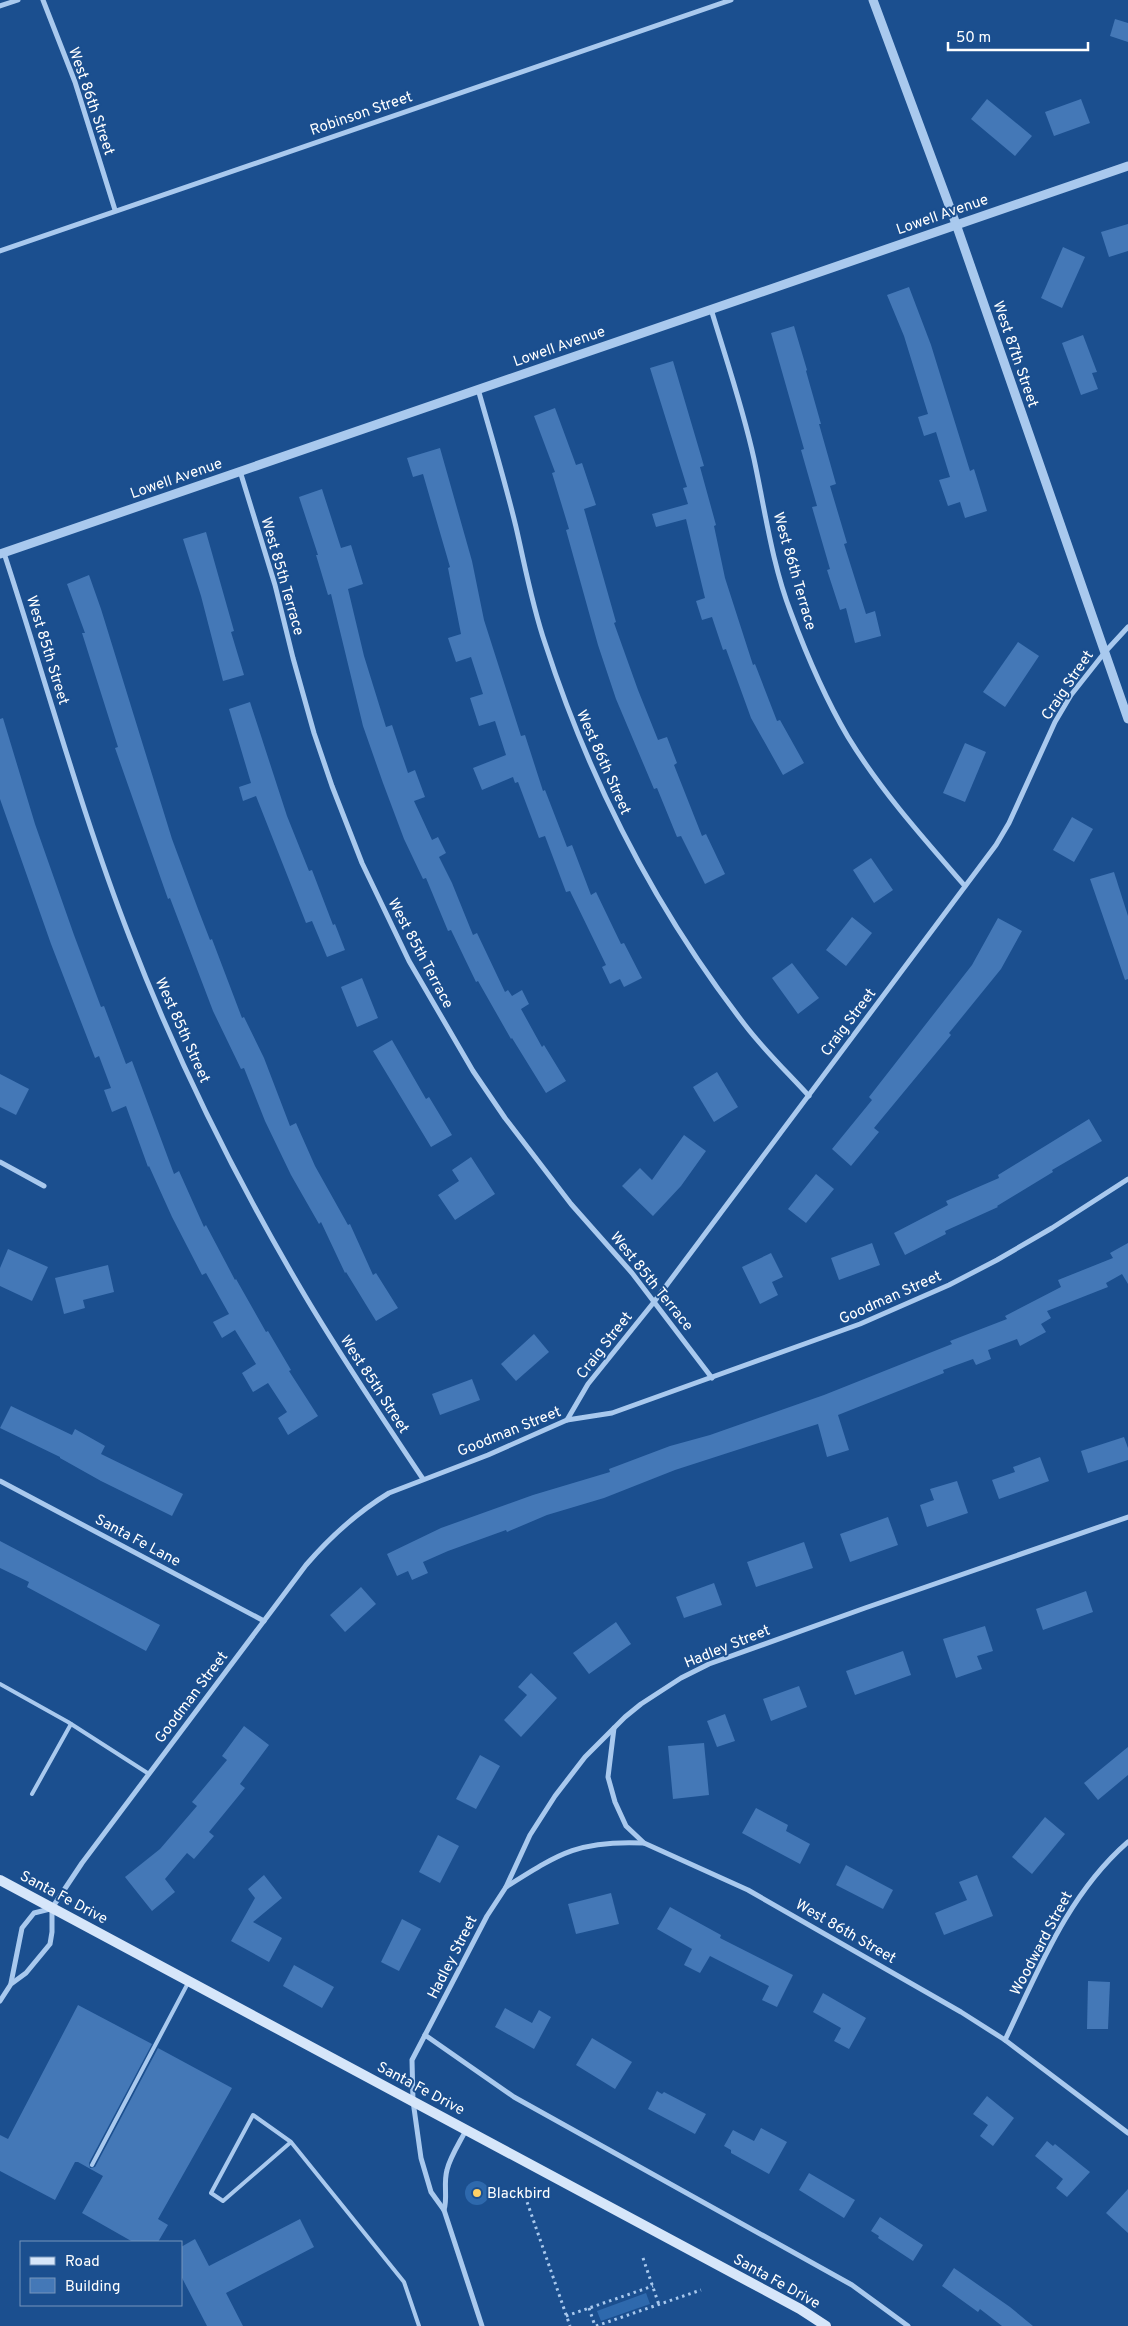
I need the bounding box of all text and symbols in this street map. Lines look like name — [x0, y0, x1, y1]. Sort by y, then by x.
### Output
scale bar — [948, 20, 1088, 52]
text: 50 m — [956, 29, 991, 48]
street label: West 86th Street — [63, 45, 118, 158]
street label: Robinson Street — [308, 88, 415, 141]
street label: Lowell Avenue — [894, 191, 991, 240]
street label: West 87th Street — [987, 299, 1042, 410]
street label: Lowell Avenue — [511, 323, 608, 372]
street label: Lowell Avenue — [128, 455, 225, 504]
street label: West 86th Terrace — [768, 510, 819, 633]
street label: West 85th Terrace — [256, 515, 308, 638]
street label: West 85th Street — [21, 593, 72, 707]
street label: Craig Street — [1038, 647, 1099, 724]
street label: West 86th Street — [571, 707, 634, 818]
street label: West 85th Terrace — [383, 895, 457, 1012]
street label: West 85th Street — [150, 975, 213, 1086]
street label: Craig Street — [817, 985, 881, 1061]
street label: West 85th Terrace — [605, 1228, 697, 1335]
street label: Goodman Street — [836, 1267, 945, 1329]
street label: Craig Street — [573, 1308, 637, 1383]
street label: West 85th Street — [335, 1332, 413, 1438]
street label: Goodman Street — [455, 1403, 564, 1462]
street label: Santa Fe Lane — [91, 1511, 183, 1572]
street label: Hadley Street — [682, 1622, 773, 1673]
street label: Goodman Street — [151, 1648, 233, 1748]
street label: Santa Fe Drive — [16, 1867, 110, 1929]
street label: Woodward Street — [1007, 1888, 1078, 1999]
street label: West 86th Street — [792, 1896, 899, 1969]
street label: Hadley Street — [424, 1913, 482, 2003]
street label: Santa Fe Drive — [373, 2058, 467, 2120]
place label: Blackbird — [487, 2185, 550, 2204]
marker: Blackbird — [471, 2187, 483, 2199]
legend — [20, 2241, 182, 2306]
street label: Santa Fe Drive — [729, 2251, 823, 2314]
text: Road — [65, 2253, 100, 2272]
text: Building — [65, 2278, 120, 2297]

